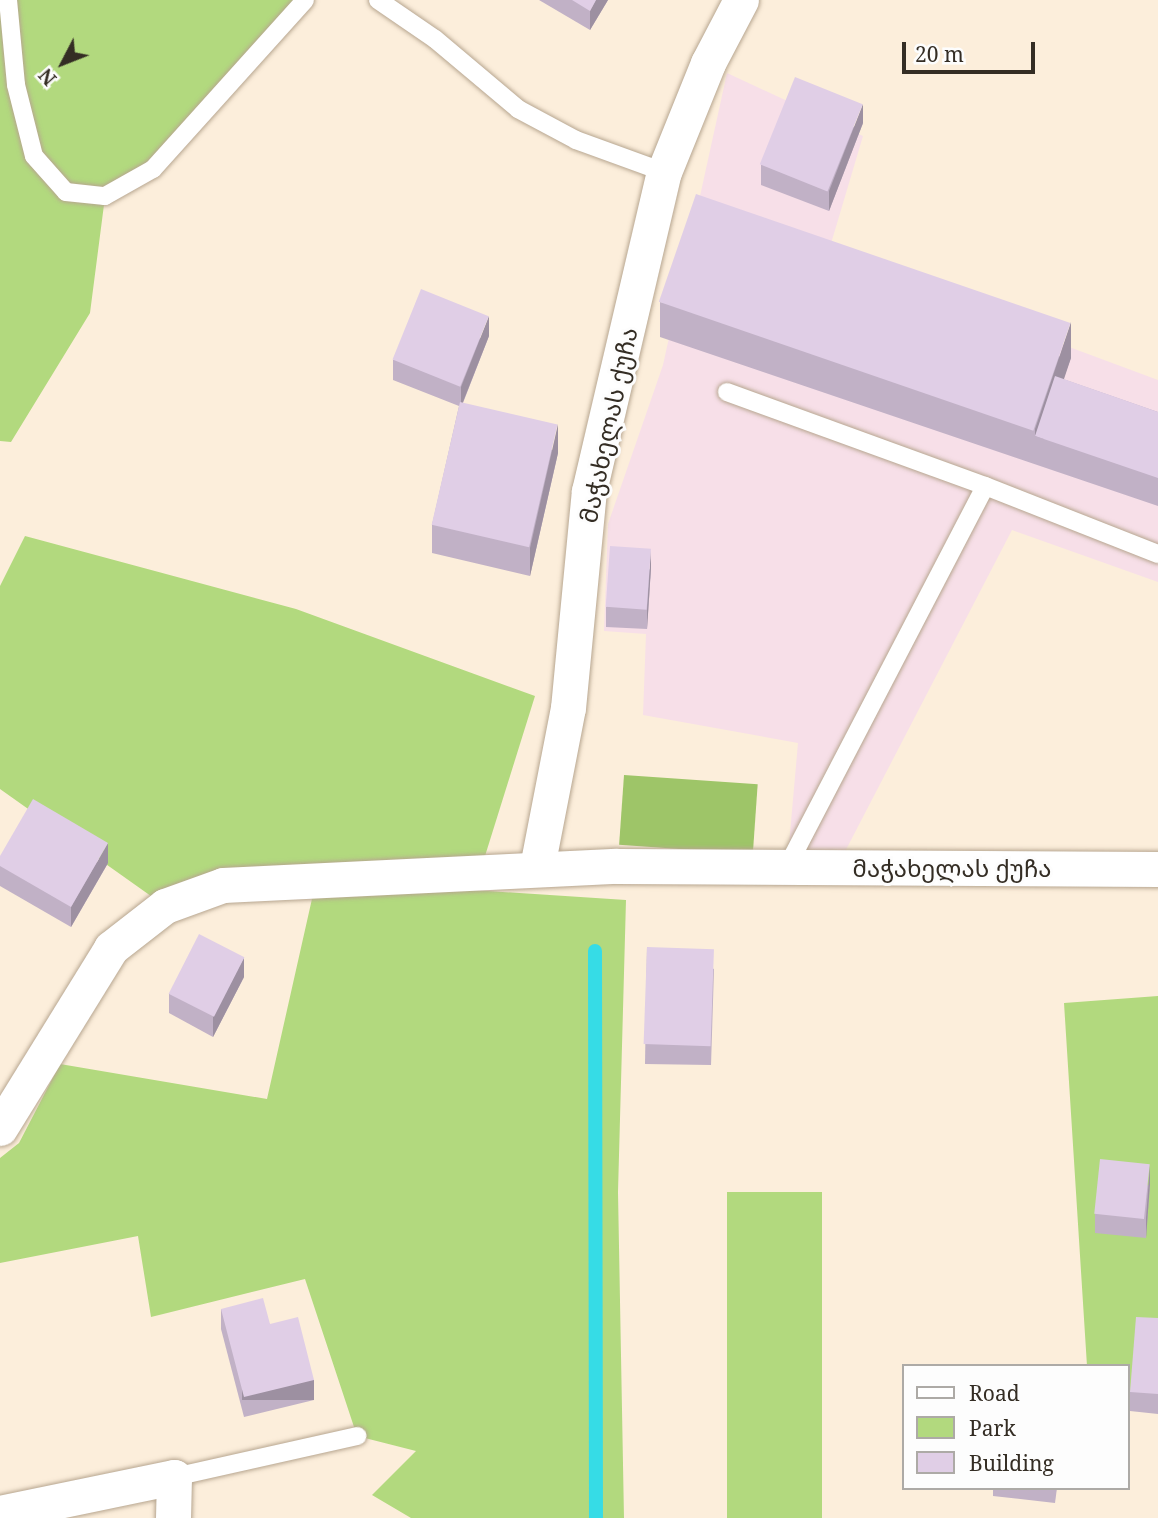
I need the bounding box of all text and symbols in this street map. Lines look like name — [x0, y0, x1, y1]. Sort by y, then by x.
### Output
north arrow — [28, 28, 98, 98]
scale bar — [906, 28, 1039, 72]
text: 20 m — [915, 40, 964, 68]
text: N — [33, 63, 62, 91]
street label: მაჭახელას ქუჩა — [573, 325, 643, 525]
street label: მაჭახელას ქუჩა — [853, 854, 1051, 882]
legend — [902, 1364, 1130, 1490]
text: Road — [969, 1379, 1020, 1407]
text: Park — [969, 1414, 1016, 1442]
text: Building — [969, 1449, 1054, 1477]

